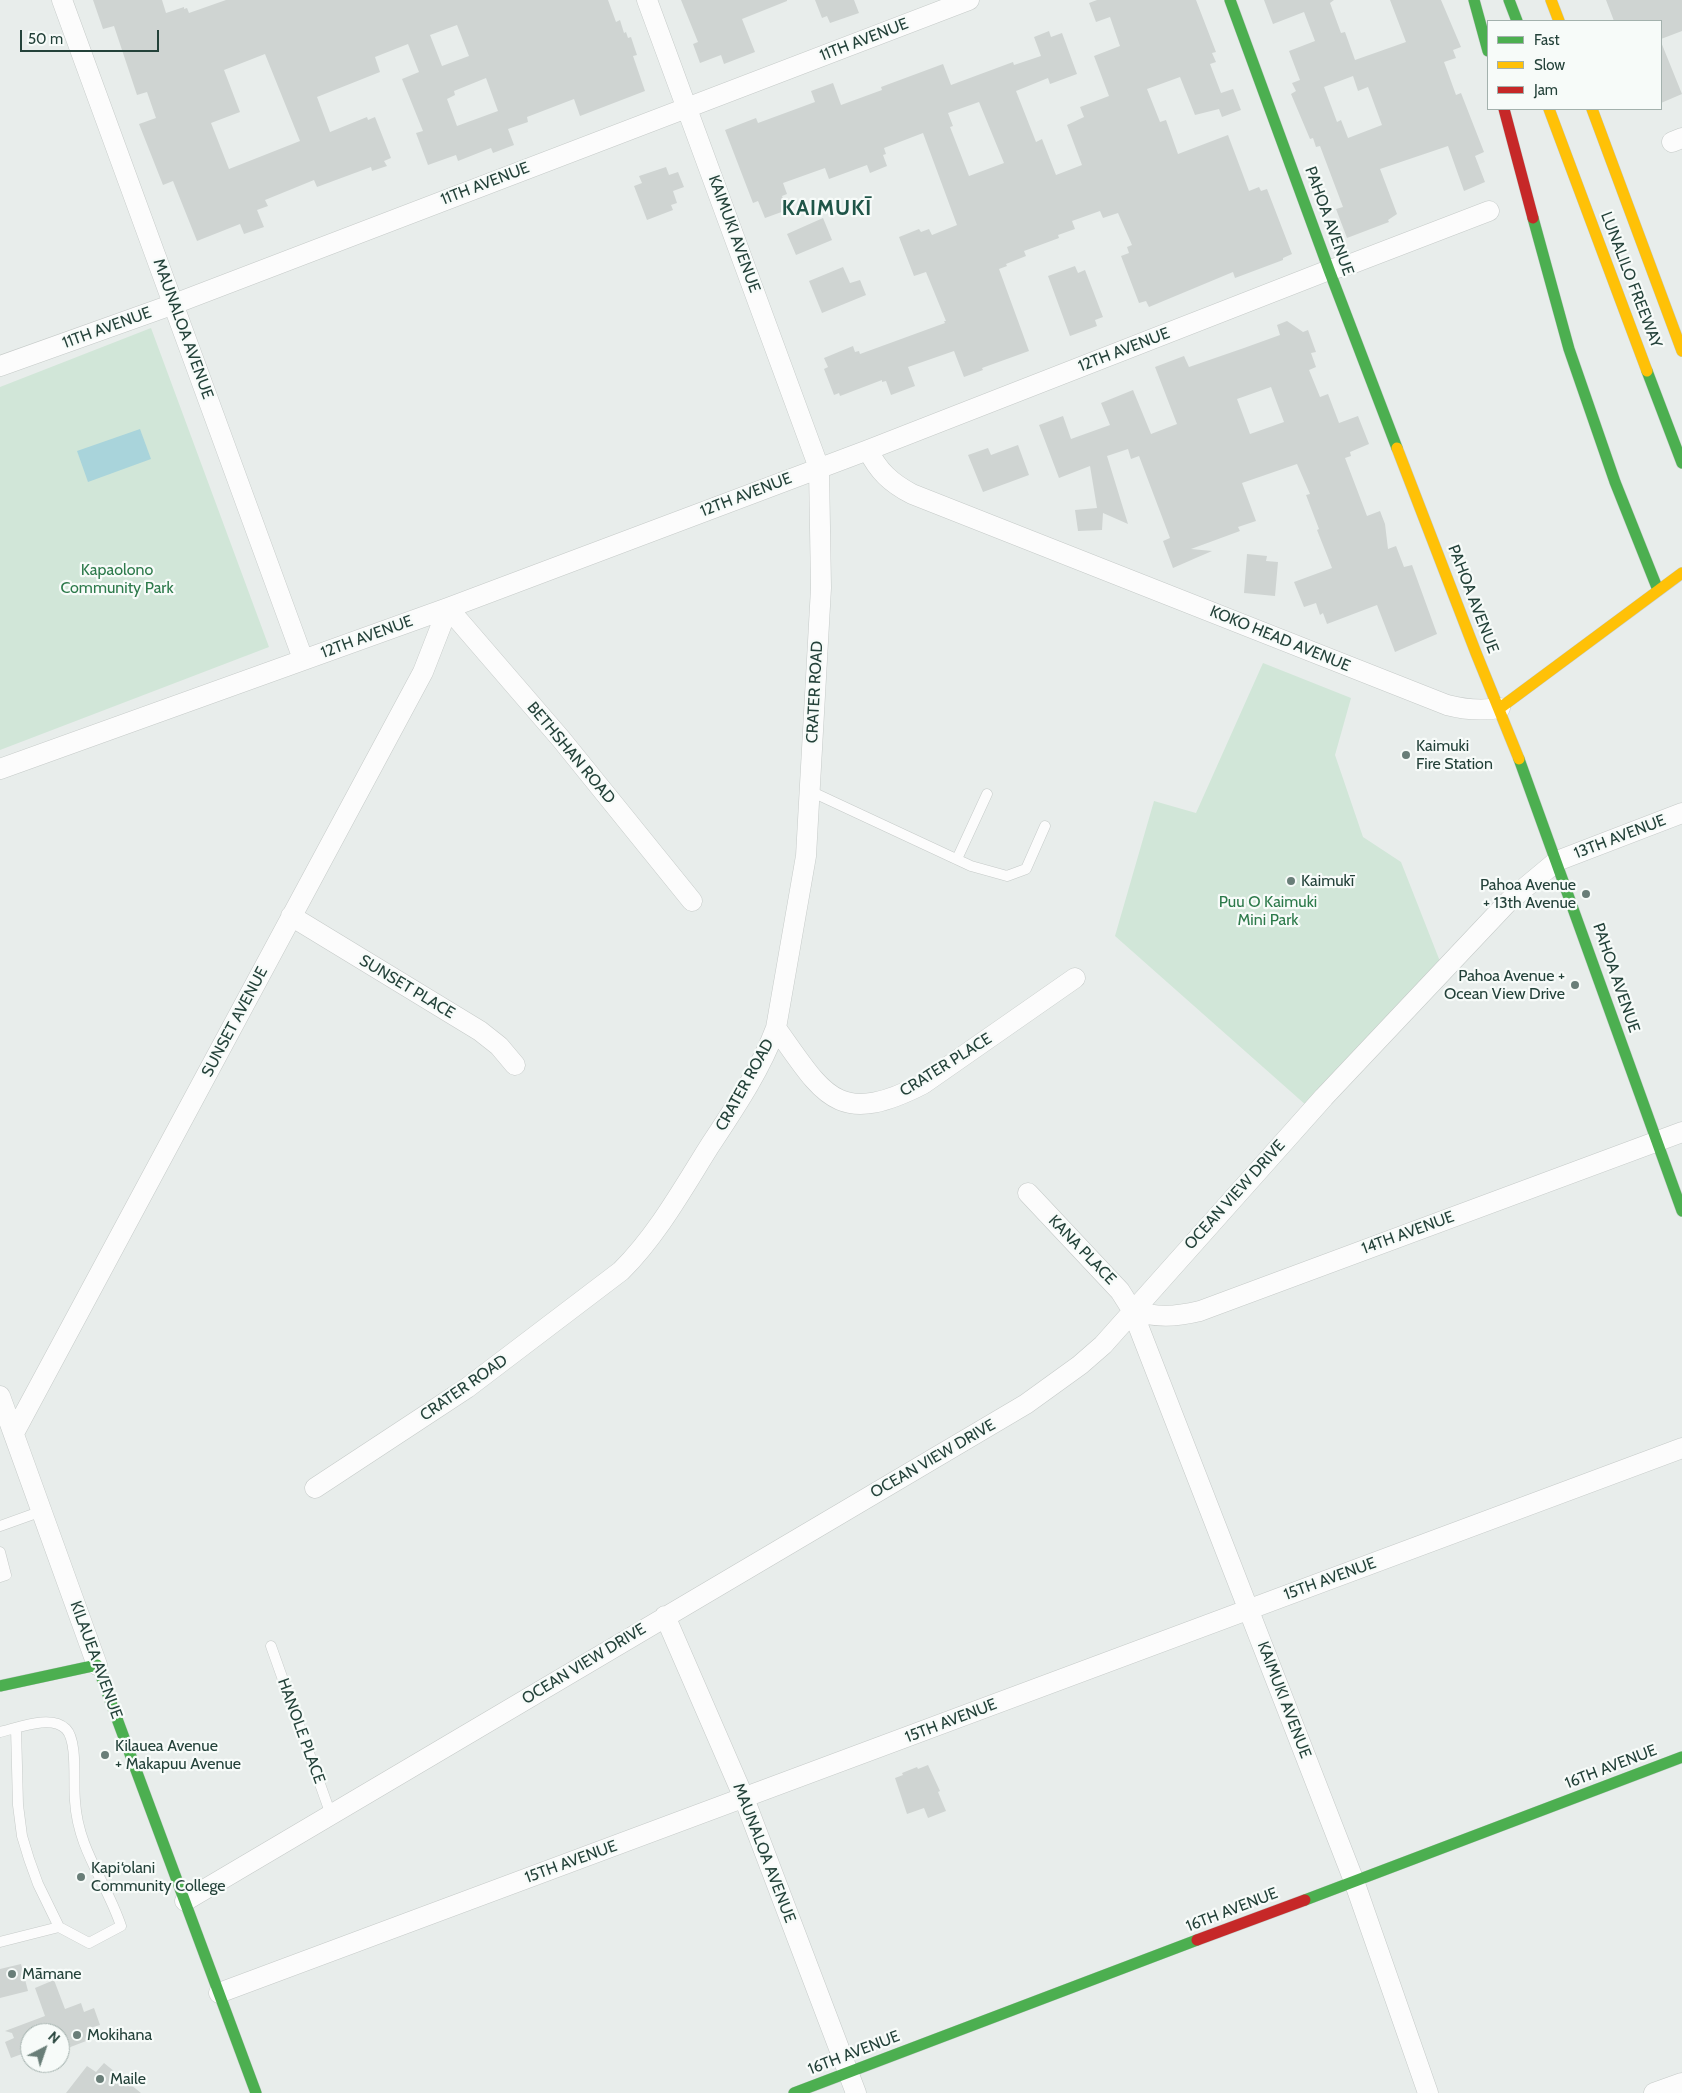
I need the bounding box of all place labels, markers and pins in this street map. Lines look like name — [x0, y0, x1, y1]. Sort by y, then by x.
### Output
place label: Kaimuki Fire Station — [1416, 736, 1493, 774]
marker: Kaimuki Fire Station — [1400, 749, 1412, 761]
place label: Kaimukī — [1301, 871, 1354, 891]
marker: Kaimukī — [1285, 875, 1297, 887]
place label: Pahoa Avenue + 13th Avenue — [1480, 875, 1576, 913]
marker: Pahoa Avenue + 13th Avenue — [1580, 888, 1592, 900]
place label: Pahoa Avenue + Ocean View Drive — [1444, 966, 1565, 1004]
marker: Pahoa Avenue + Ocean View Drive — [1569, 979, 1581, 991]
place label: Kilauea Avenue + Makapuu Avenue — [115, 1736, 241, 1774]
marker: Kilauea Avenue + Makapuu Avenue — [99, 1749, 111, 1761]
place label: Kapi‘olani Community College — [91, 1858, 226, 1896]
marker: Kapi‘olani Community College — [75, 1871, 87, 1883]
place label: Māmane — [22, 1964, 82, 1984]
marker: Māmane — [6, 1968, 18, 1980]
place label: Mokihana — [87, 2025, 152, 2045]
marker: Mokihana — [71, 2029, 83, 2041]
place label: Maile — [110, 2069, 146, 2089]
marker: Maile — [94, 2073, 106, 2085]

